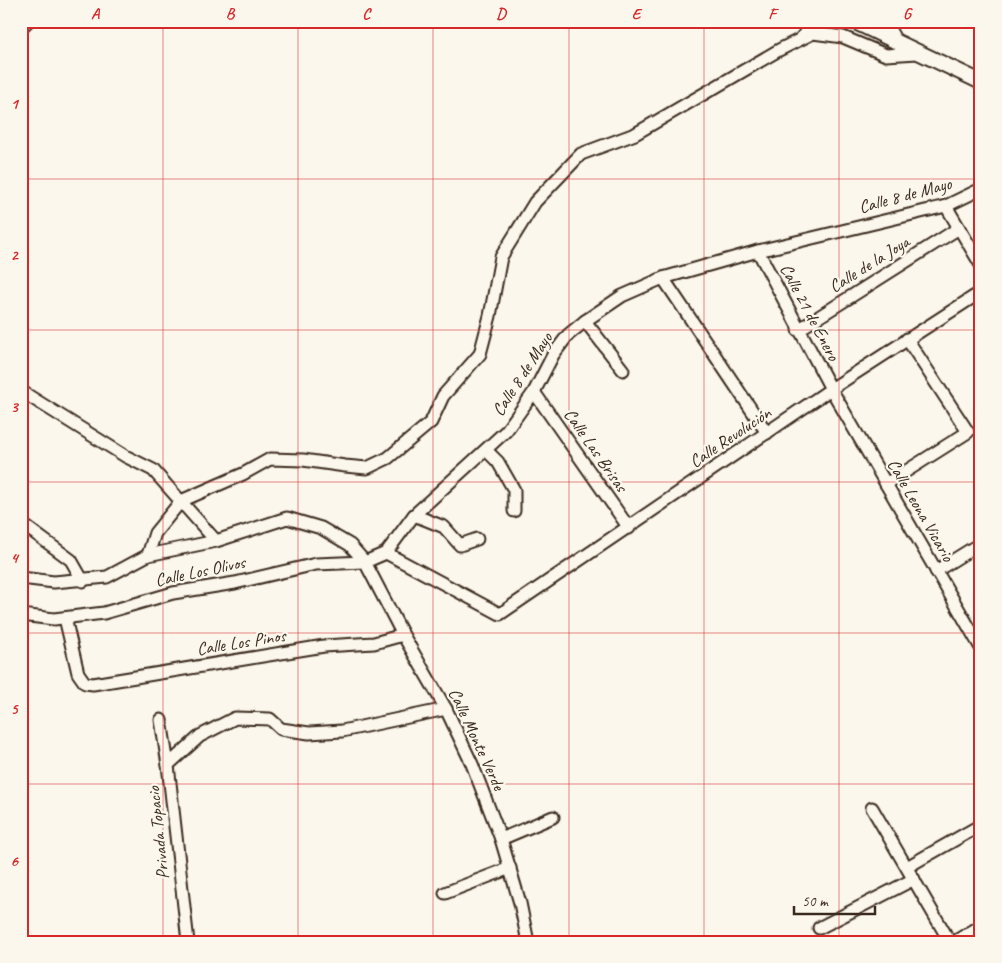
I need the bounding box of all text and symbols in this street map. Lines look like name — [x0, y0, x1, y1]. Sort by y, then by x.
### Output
text: A — [91, 4, 101, 24]
text: B — [226, 4, 236, 24]
text: C — [362, 4, 372, 24]
text: D — [496, 4, 507, 24]
text: E — [632, 4, 643, 24]
text: F — [768, 4, 779, 24]
text: G — [903, 4, 913, 24]
text: 1 — [10, 94, 19, 114]
street label: Calle 8 de Mayo — [856, 172, 955, 218]
street label: Calle de la Joya — [825, 230, 915, 297]
text: 2 — [10, 245, 19, 265]
street label: Calle 21 de Enero — [775, 260, 846, 366]
street label: Calle 8 de Mayo — [487, 327, 558, 420]
text: 3 — [10, 397, 19, 417]
street label: Calle Revolución — [685, 401, 776, 472]
street label: Calle Las Brisas — [559, 404, 634, 497]
street label: Calle Leona Vicario — [883, 455, 960, 567]
text: 4 — [10, 548, 19, 568]
street label: Calle Los Olivos — [153, 550, 249, 591]
street label: Calle Los Pinos — [195, 624, 289, 660]
street label: Calle Monte Verde — [444, 684, 511, 795]
text: 5 — [11, 699, 20, 719]
street label: Privada Topacio — [142, 784, 174, 881]
text: 6 — [10, 851, 19, 871]
scale bar — [794, 883, 876, 915]
text: 50 m — [802, 892, 829, 911]

